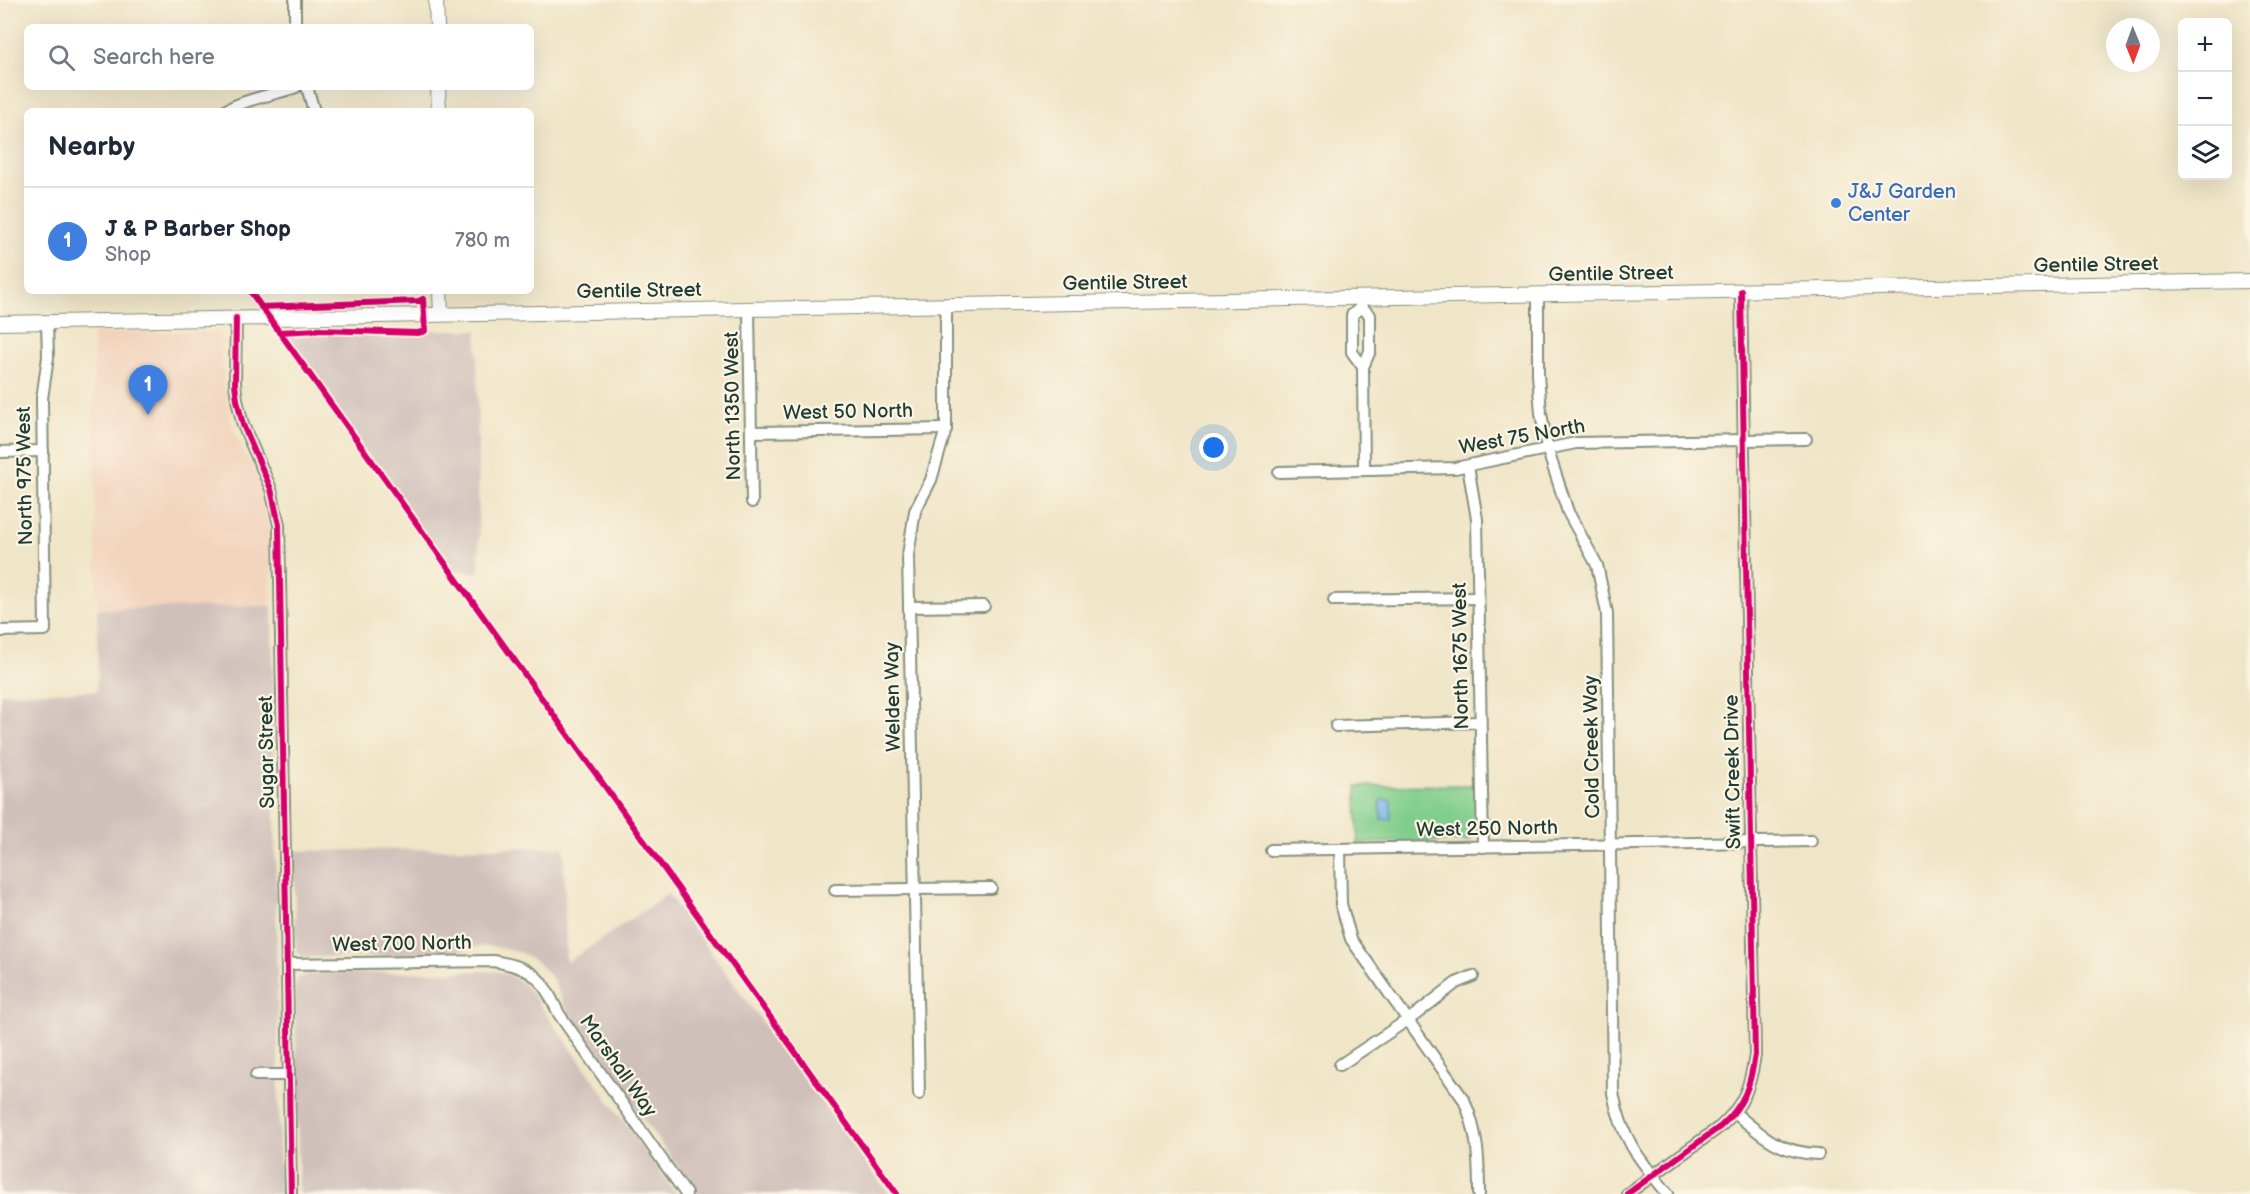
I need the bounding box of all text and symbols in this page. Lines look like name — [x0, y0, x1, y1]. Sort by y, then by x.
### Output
north arrow — [2106, 18, 2160, 72]
map controls — [2178, 18, 2232, 180]
button: + — [2178, 18, 2232, 72]
search box — [24, 24, 534, 90]
icon: search — [45, 41, 78, 74]
text: Search here — [93, 44, 215, 71]
button: − — [2178, 72, 2232, 126]
button: layers — [2178, 126, 2232, 180]
text: Nearby — [48, 132, 135, 163]
place label: J&J Garden Center — [1848, 180, 1956, 227]
marker: J&J Garden Center — [1829, 196, 1843, 210]
text: J & P Barber Shop — [105, 216, 291, 243]
text: 1 — [63, 229, 72, 253]
text: 780 m — [455, 229, 510, 253]
text: Shop — [105, 243, 151, 267]
street label: Gentile Street — [2033, 252, 2159, 278]
street label: Gentile Street — [1548, 261, 1674, 287]
street label: Gentile Street — [1062, 270, 1188, 296]
street label: Gentile Street — [576, 278, 702, 304]
street label: North 1350 West — [720, 331, 746, 481]
pin: 1 — [128, 366, 168, 415]
street label: West 50 North — [783, 399, 913, 425]
street label: North 975 West — [12, 406, 38, 546]
street label: West 75 North — [1457, 414, 1587, 460]
your location — [1199, 433, 1228, 462]
street label: North 1675 West — [1448, 582, 1474, 730]
street label: Welden Way — [880, 642, 906, 752]
street label: Cold Creek Way — [1579, 675, 1605, 819]
street label: Swift Creek Drive — [1720, 694, 1746, 850]
street label: Sugar Street — [254, 695, 280, 809]
street label: West 250 North — [1416, 816, 1558, 842]
street label: West 700 North — [332, 931, 472, 957]
street label: Marshall Way — [574, 1010, 662, 1122]

